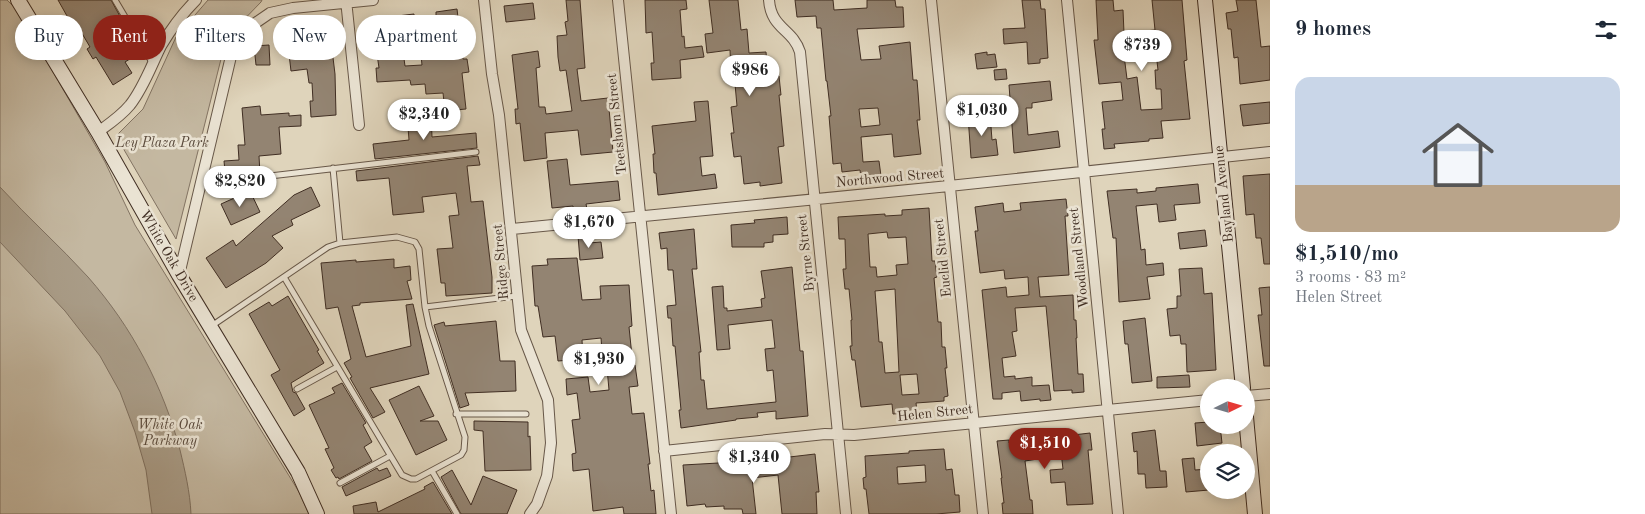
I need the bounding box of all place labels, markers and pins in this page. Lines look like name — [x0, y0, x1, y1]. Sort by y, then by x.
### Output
pin: $739 — [1112, 30, 1172, 72]
pin: $986 — [720, 54, 780, 97]
pin: $1,030 — [941, 94, 1023, 137]
pin: $2,340 — [383, 98, 465, 141]
pin: $2,820 — [199, 166, 281, 208]
pin: $1,670 — [548, 206, 630, 249]
pin: $1,930 — [558, 344, 640, 386]
pin: $1,510 — [1004, 428, 1086, 470]
pin: $1,340 — [713, 442, 795, 484]

